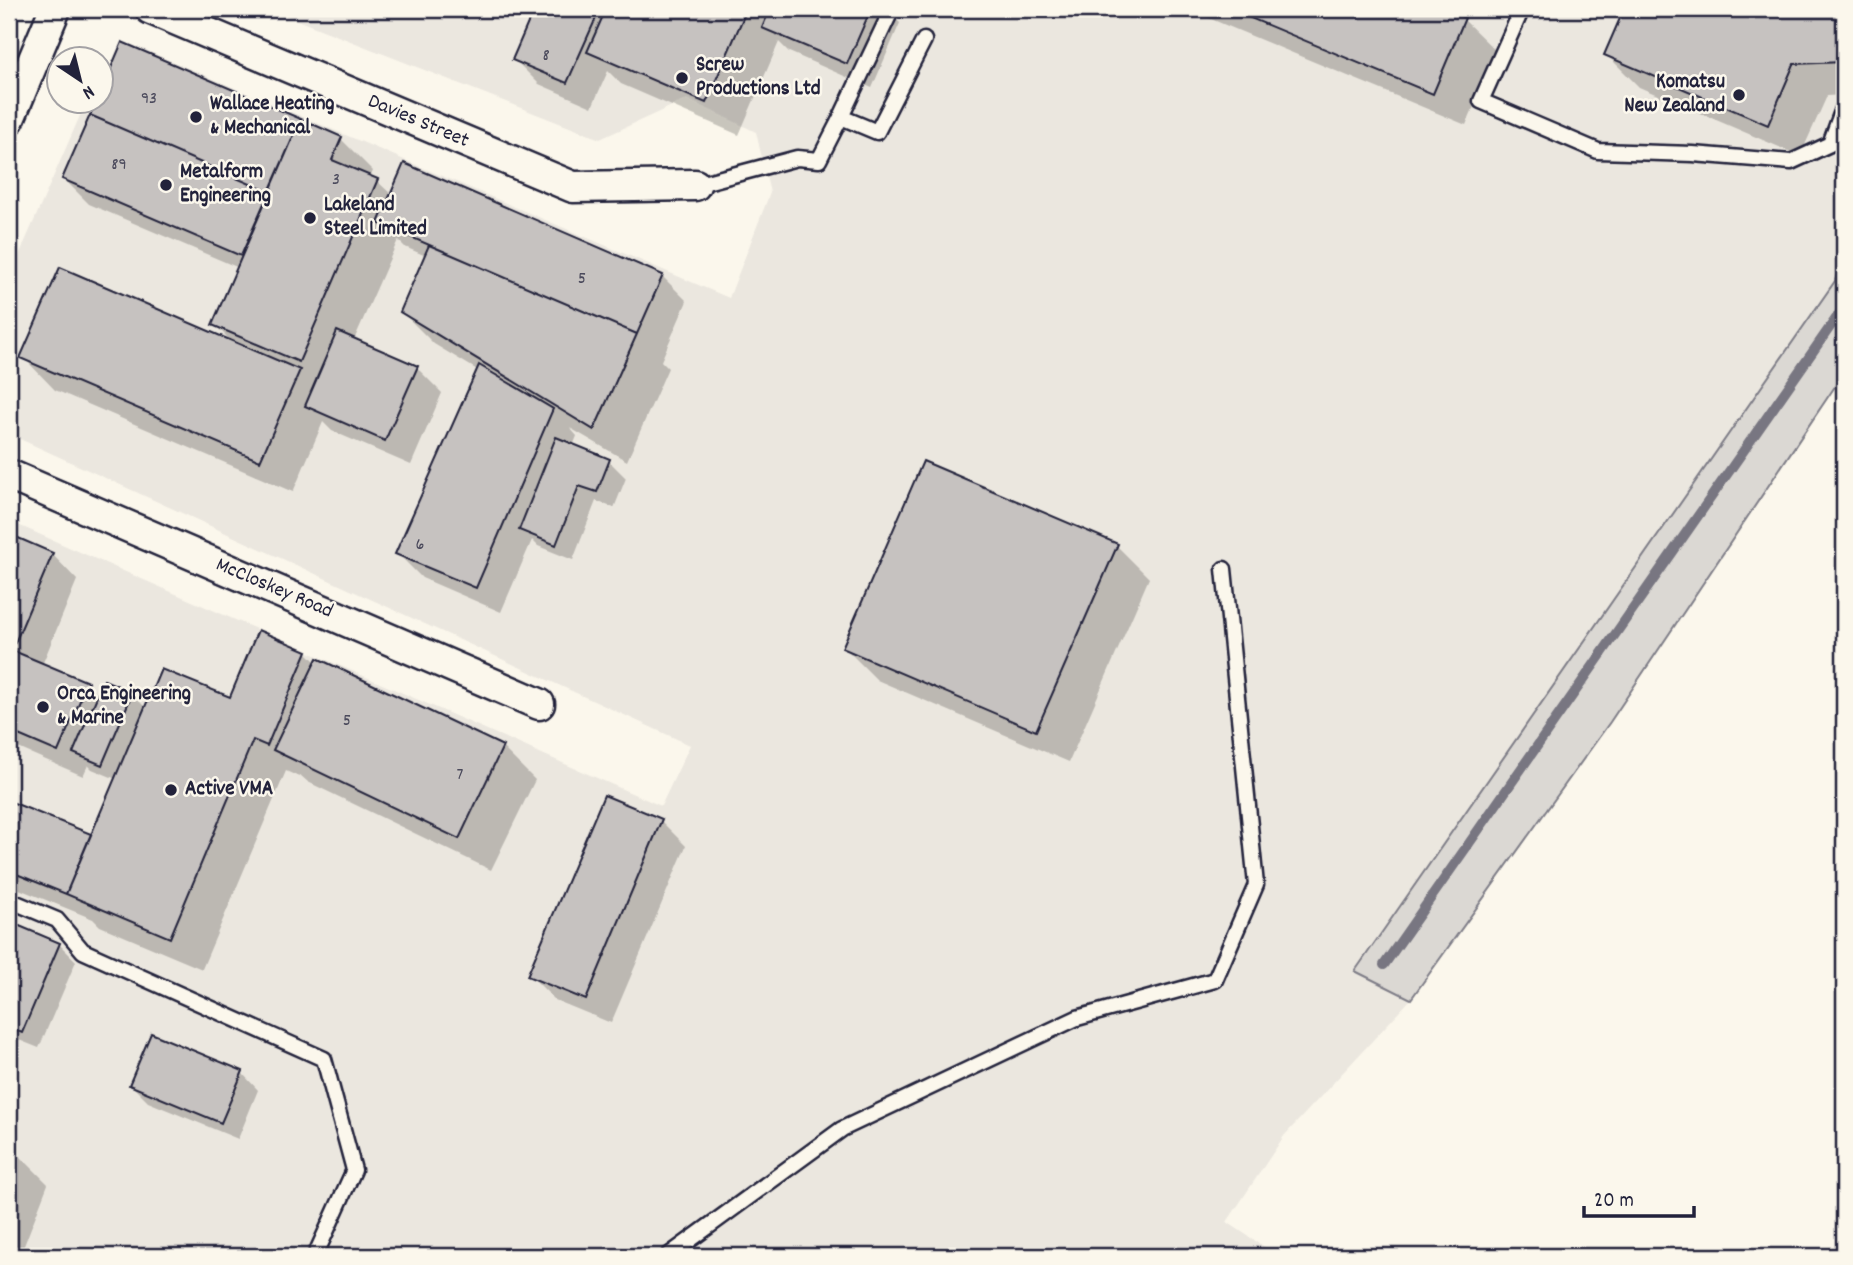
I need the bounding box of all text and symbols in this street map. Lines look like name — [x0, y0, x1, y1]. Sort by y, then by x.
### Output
house number: 8 — [542, 44, 550, 69]
north arrow — [46, 46, 116, 116]
place label: Screw Productions Ltd — [696, 51, 821, 105]
place label: Komatsu New Zealand — [1624, 68, 1725, 122]
marker: Screw Productions Ltd — [674, 70, 690, 86]
text: N — [76, 77, 99, 105]
house number: 93 — [141, 87, 157, 112]
street label: Davies Street — [363, 87, 473, 157]
marker: Komatsu New Zealand — [1731, 87, 1747, 103]
place label: Wallace Heating & Mechanical — [210, 90, 335, 144]
marker: Wallace Heating & Mechanical — [188, 109, 204, 125]
house number: 89 — [111, 153, 127, 178]
place label: Metalform Engineering — [180, 158, 271, 212]
house number: 3 — [332, 168, 340, 193]
marker: Metalform Engineering — [158, 177, 174, 193]
place label: Lakeland Steel Limited — [324, 191, 427, 245]
marker: Lakeland Steel Limited — [302, 210, 318, 226]
house number: 5 — [578, 267, 586, 292]
house number: 6 — [416, 533, 424, 558]
street label: McCloskey Road — [211, 551, 337, 627]
place label: Orca Engineering & Marine — [57, 680, 191, 734]
marker: Orca Engineering & Marine — [35, 699, 51, 715]
house number: 5 — [343, 709, 351, 734]
house number: 7 — [457, 763, 464, 788]
place label: Active VMA — [185, 775, 273, 805]
marker: Active VMA — [163, 782, 179, 798]
scale bar — [1584, 1174, 1694, 1218]
text: 20 m — [1594, 1187, 1634, 1217]

